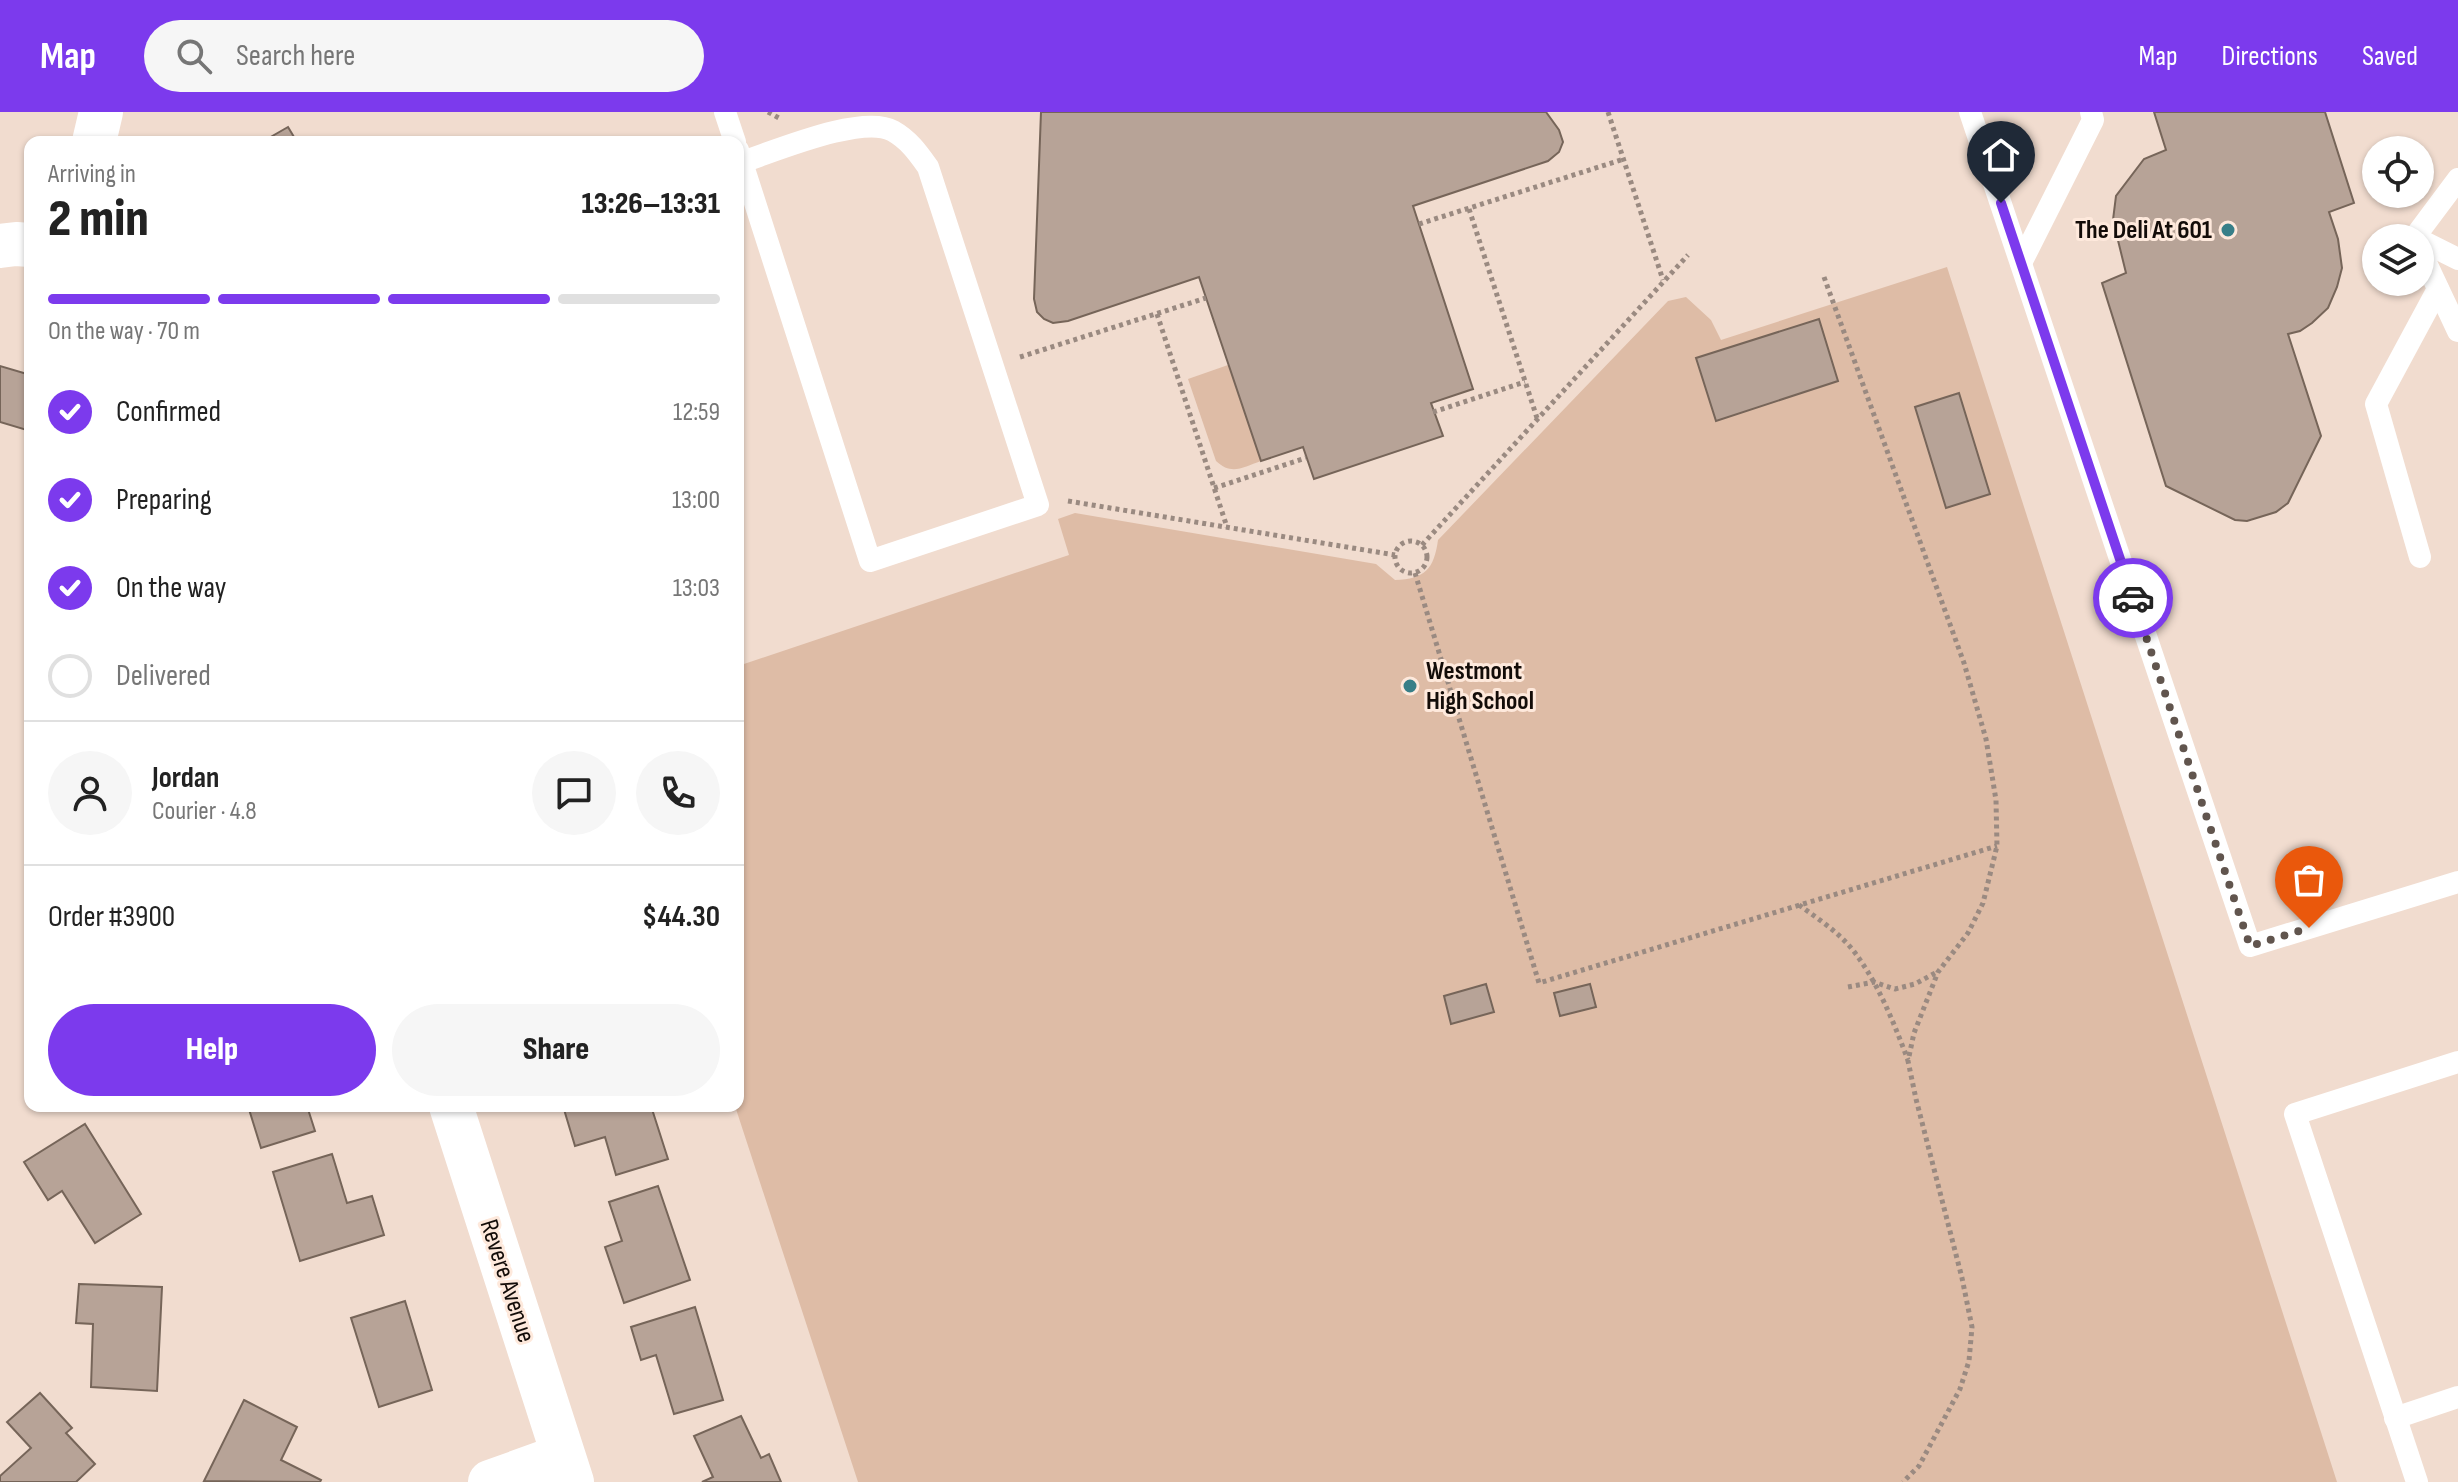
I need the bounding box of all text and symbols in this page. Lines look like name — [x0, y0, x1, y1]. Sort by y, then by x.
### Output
search box — [144, 20, 704, 92]
text: Map — [40, 34, 96, 79]
icon: search — [172, 34, 216, 78]
text: Search here — [236, 38, 355, 74]
text: Map — [2139, 40, 2178, 73]
text: Directions — [2222, 40, 2318, 73]
text: Saved — [2362, 40, 2418, 73]
pin — [1967, 121, 2035, 203]
icon: home — [1979, 133, 2023, 177]
map controls — [2362, 136, 2434, 296]
button: locate — [2362, 136, 2434, 208]
text: Arriving in — [48, 159, 136, 190]
text: 13:26–13:31 — [581, 186, 720, 222]
text: 2 min — [48, 188, 149, 251]
place label: The Deli At 601 — [2075, 215, 2212, 246]
marker: The Deli At 601 — [2219, 221, 2237, 239]
button: layers — [2362, 224, 2434, 296]
text: On the way · 70 m — [48, 316, 200, 347]
icon: check — [48, 390, 92, 434]
text: Confirmed — [116, 394, 221, 430]
text: 12:59 — [673, 397, 720, 428]
icon: check — [48, 478, 92, 522]
text: Preparing — [116, 482, 212, 518]
text: 13:00 — [672, 485, 720, 516]
courier — [2093, 558, 2173, 638]
icon: check — [48, 566, 92, 610]
text: On the way — [116, 570, 226, 606]
text: 13:03 — [673, 573, 720, 604]
icon: car — [2111, 576, 2155, 620]
place label: Westmont High School — [1426, 656, 1534, 717]
text: Delivered — [116, 658, 211, 694]
marker: Westmont High School — [1401, 677, 1419, 695]
button: person — [48, 751, 132, 835]
button: chat — [532, 751, 616, 835]
button: phone — [636, 751, 720, 835]
text: Jordan — [152, 760, 219, 796]
text: Courier · 4.8 — [152, 796, 257, 827]
pin — [2275, 846, 2343, 928]
icon: bag — [2287, 858, 2331, 902]
text: Order #3900 — [48, 899, 175, 935]
text: $44.30 — [642, 899, 720, 935]
button: Help — [48, 1004, 376, 1096]
button: Share — [392, 1004, 720, 1096]
street label: Revere Avenue — [473, 1216, 541, 1346]

